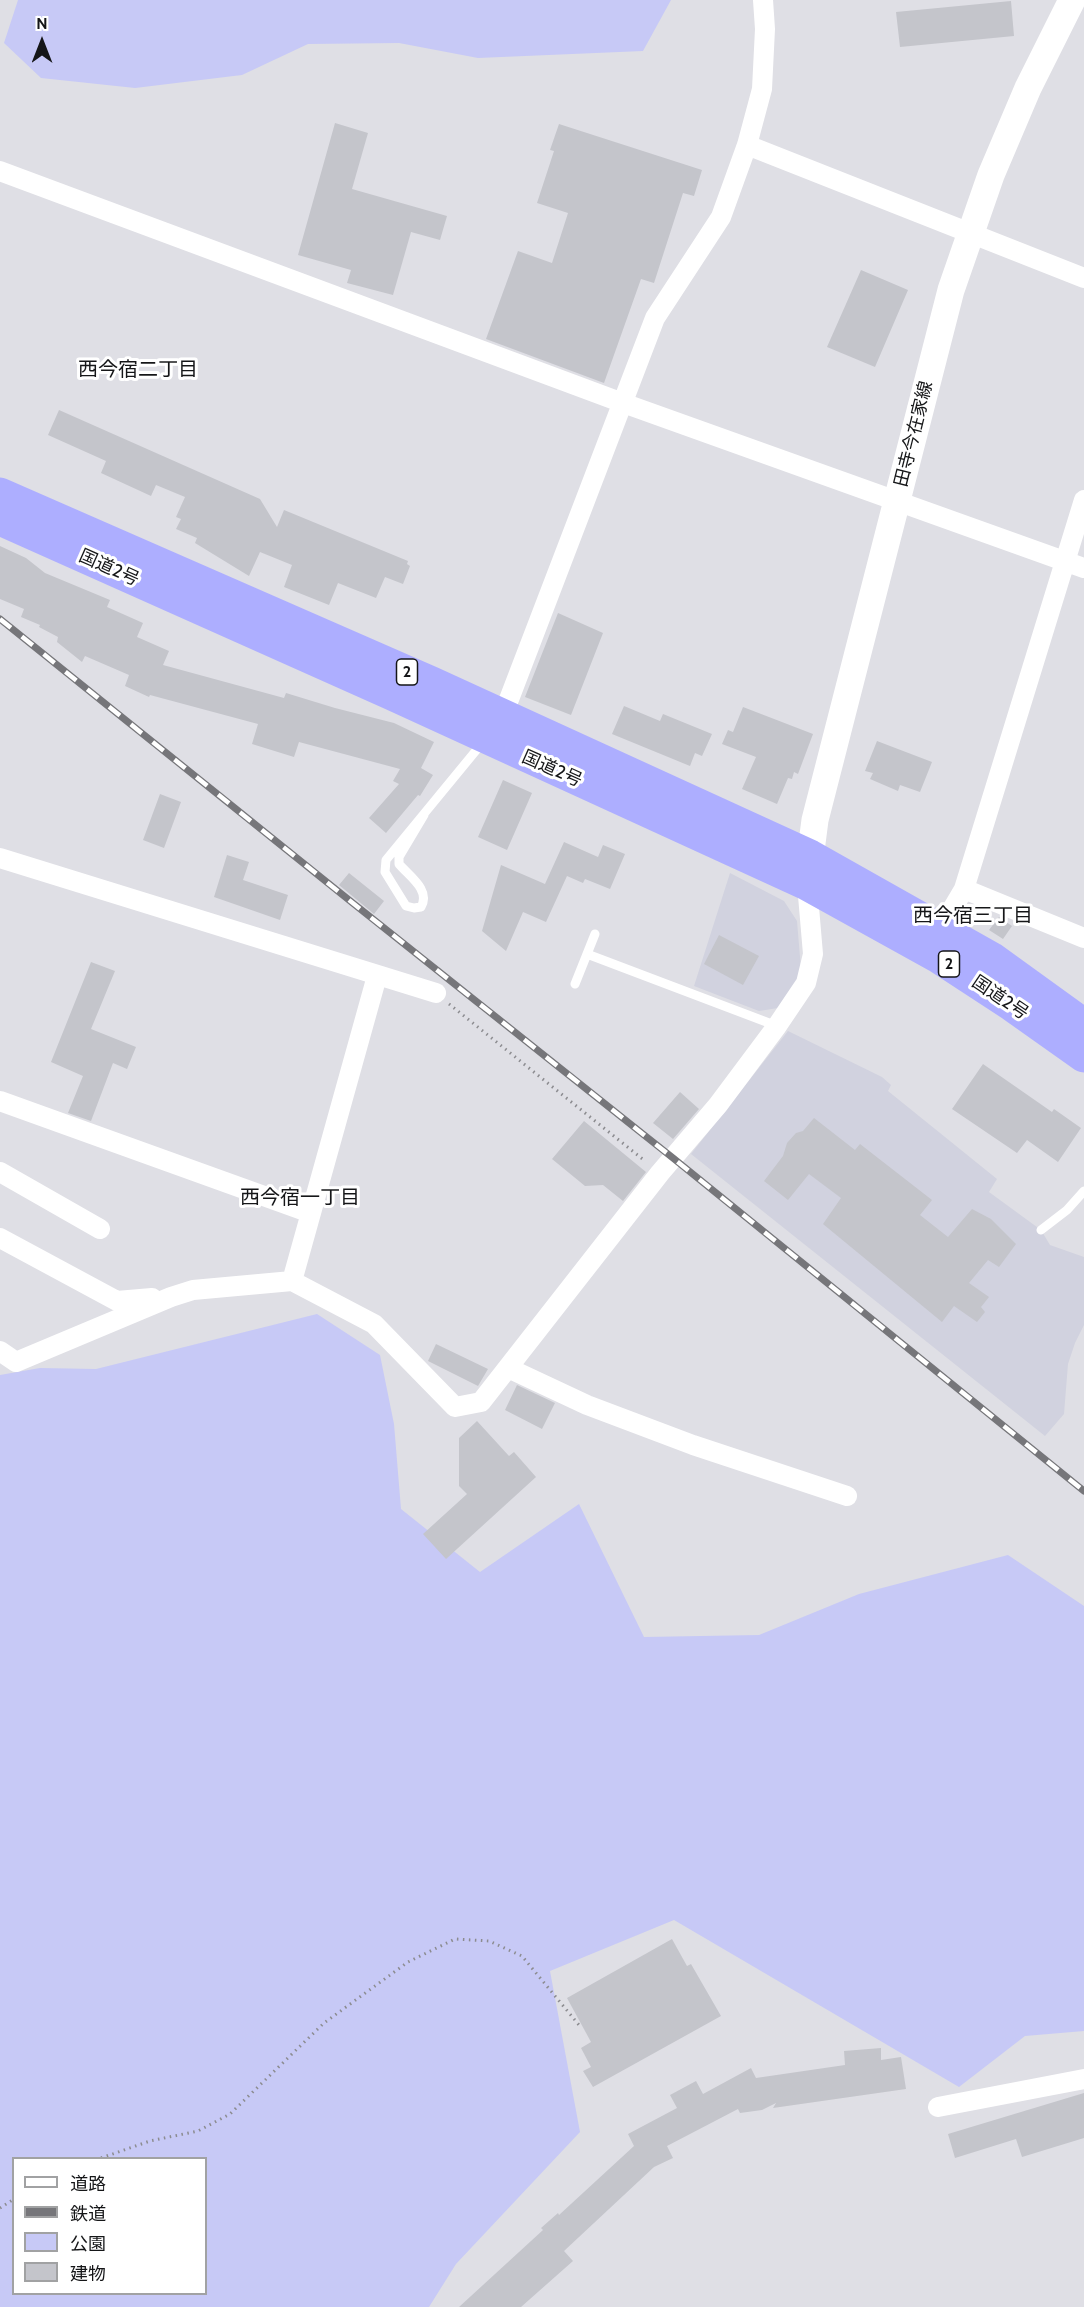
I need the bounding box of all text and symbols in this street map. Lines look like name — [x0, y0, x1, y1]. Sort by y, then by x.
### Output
north arrow — [12, 12, 72, 72]
text: N — [36, 14, 48, 33]
district label: 西今宿二丁目 — [78, 358, 198, 382]
street label: 田寺今在家線 — [890, 379, 938, 489]
street label: 国道2号 — [76, 545, 142, 591]
road number: 2 — [396, 659, 418, 685]
street label: 国道2号 — [519, 746, 585, 792]
district label: 西今宿三丁目 — [913, 904, 1033, 928]
road number: 2 — [938, 951, 960, 977]
street label: 国道2号 — [968, 971, 1032, 1025]
district label: 西今宿一丁目 — [240, 1186, 360, 1210]
legend — [12, 2157, 207, 2295]
text: 道路 — [70, 2173, 106, 2195]
text: 鉄道 — [70, 2203, 106, 2225]
text: 公園 — [70, 2233, 106, 2255]
text: 建物 — [70, 2263, 106, 2285]

